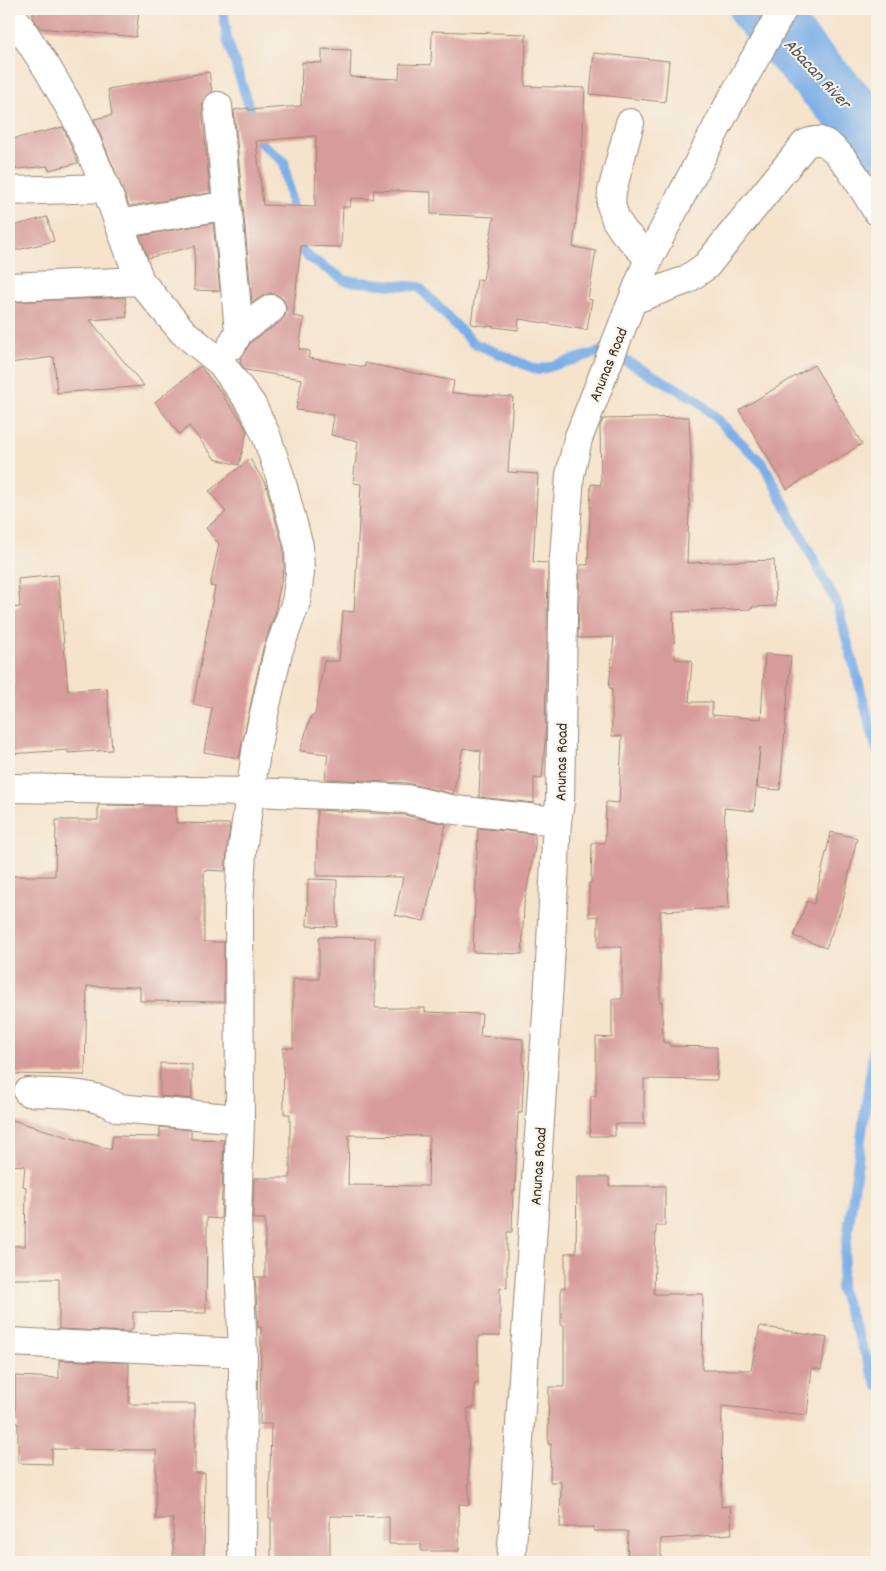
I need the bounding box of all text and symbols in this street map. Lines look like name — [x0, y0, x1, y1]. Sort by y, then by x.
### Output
water label: Abacan River — [777, 34, 857, 117]
street label: Anunas Road — [584, 324, 635, 406]
street label: Anunas Road — [550, 723, 575, 801]
street label: Anunas Road — [525, 1126, 554, 1206]

